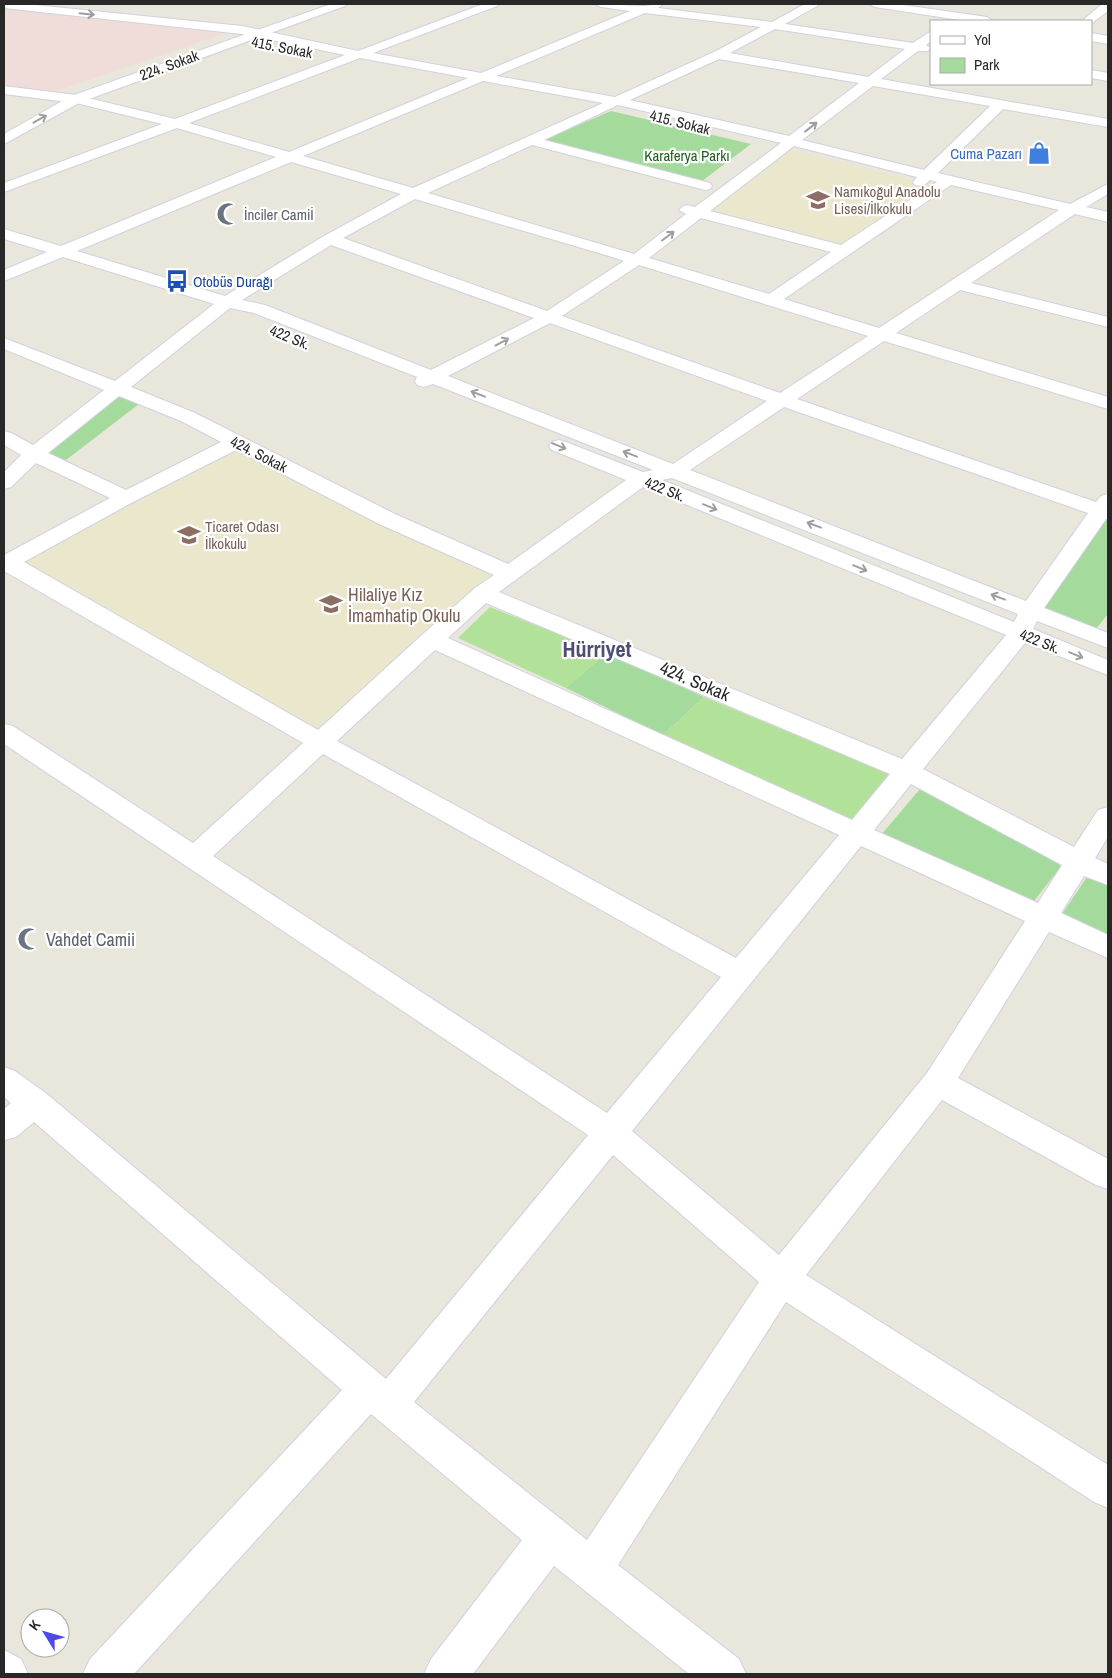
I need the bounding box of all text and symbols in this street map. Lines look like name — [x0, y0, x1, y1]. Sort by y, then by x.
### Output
one-way arrow — [79, 9, 95, 18]
legend — [930, 20, 1092, 85]
text: Yol — [974, 29, 991, 50]
street label: 415. Sokak — [250, 31, 315, 63]
street label: 224. Sokak — [136, 44, 202, 85]
text: Park — [974, 54, 1000, 75]
street label: 415. Sokak — [648, 104, 713, 140]
one-way arrow — [32, 114, 47, 123]
one-way arrow — [804, 122, 817, 133]
shop icon: Cuma Pazarı — [1026, 140, 1052, 166]
place label: Cuma Pazarı — [950, 143, 1022, 164]
park label: Karaferya Parkı — [644, 145, 730, 166]
place label: Namıkoğul Anadolu Lisesi/İlkokulu — [834, 181, 941, 219]
school or university icon: Namıkoğul Anadolu Lisesi/İlkokulu — [805, 187, 831, 213]
mosque icon: İnciler Camiİ — [215, 201, 241, 227]
place label: İnciler Camiİ — [244, 204, 314, 225]
one-way arrow — [661, 231, 674, 242]
bus stop icon: Otobüs Durağı — [164, 268, 190, 294]
place label: Otobüs Durağı — [193, 271, 273, 292]
street label: 422 Sk. — [267, 319, 313, 355]
one-way arrow — [494, 337, 509, 346]
one-way arrow — [471, 389, 486, 398]
street label: 424. Sokak — [227, 431, 292, 478]
one-way arrow — [551, 442, 566, 451]
one-way arrow — [623, 448, 638, 458]
street label: 422 Sk. — [642, 471, 688, 507]
one-way arrow — [702, 503, 717, 512]
place label: Ticaret Odası İlkokulu — [205, 516, 279, 554]
one-way arrow — [807, 520, 822, 529]
school or university icon: Ticaret Odası İlkokulu — [176, 522, 202, 548]
one-way arrow — [852, 564, 867, 573]
place label: Hilaliye Kız İmamhatip Okulu — [348, 582, 460, 628]
school or university icon: Hilaliye Kız İmamhatip Okulu — [318, 591, 344, 617]
one-way arrow — [991, 592, 1006, 601]
street label: 422 Sk. — [1017, 623, 1063, 659]
district label: Hürriyet — [562, 634, 632, 664]
one-way arrow — [1068, 651, 1083, 661]
street label: 424. Sokak — [656, 655, 734, 707]
mosque icon: Vahdet Camii — [16, 926, 42, 952]
place label: Vahdet Camii — [46, 927, 135, 952]
north arrow — [20, 1608, 70, 1658]
text: K — [25, 1616, 45, 1634]

